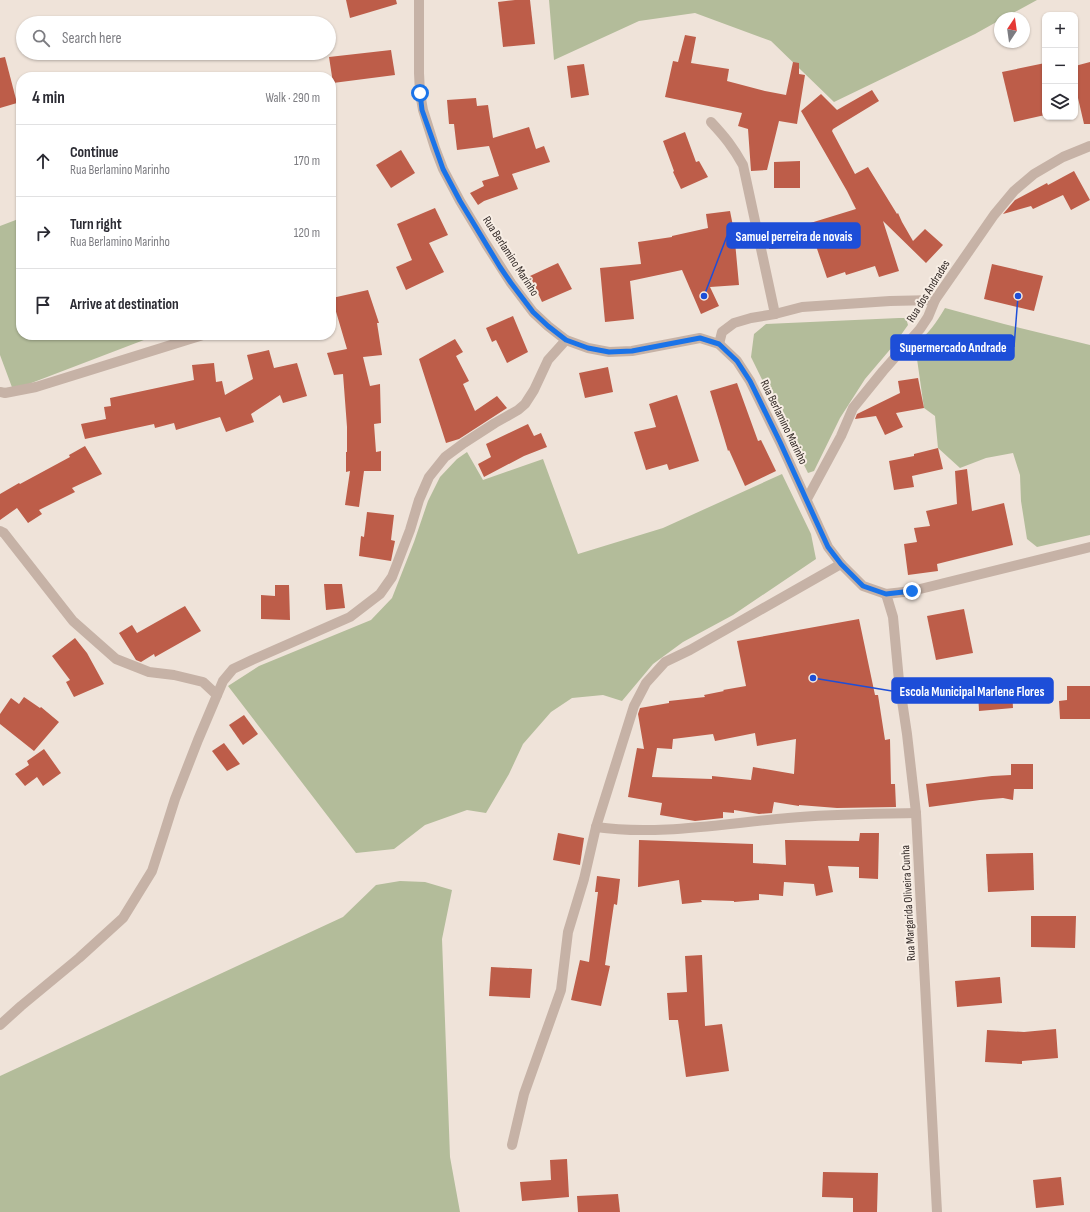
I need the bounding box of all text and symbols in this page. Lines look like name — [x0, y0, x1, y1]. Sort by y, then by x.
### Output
north arrow — [994, 12, 1030, 48]
map controls — [1042, 12, 1078, 120]
button: + — [1042, 12, 1078, 48]
search box — [16, 16, 336, 60]
icon: search — [30, 27, 52, 49]
text: Search here — [62, 29, 122, 48]
button: − — [1042, 48, 1078, 84]
route start — [411, 84, 429, 102]
button: layers — [1042, 84, 1078, 120]
text: 4 min — [32, 88, 65, 108]
text: Walk · 290 m — [265, 90, 320, 106]
text: Continue — [70, 143, 119, 162]
icon: ahead — [32, 150, 54, 172]
text: 170 m — [294, 153, 320, 169]
text: Rua Berlamino Marinho — [70, 162, 170, 178]
street label: Rua Berlamino Marinho — [479, 214, 542, 299]
text: Turn right — [70, 215, 122, 234]
icon: right — [32, 222, 54, 244]
callout: Samuel perreira de novais — [727, 223, 860, 248]
text: 120 m — [294, 225, 320, 241]
text: Samuel perreira de novais — [736, 229, 852, 245]
text: Rua Berlamino Marinho — [70, 234, 170, 250]
street label: Rua dos Andrades — [903, 257, 954, 325]
icon: arrive — [32, 294, 54, 316]
text: Arrive at destination — [70, 295, 179, 314]
callout: Supermercado Andrade — [891, 335, 1014, 360]
text: Supermercado Andrade — [899, 340, 1007, 356]
street label: Rua Berlamino Marinho — [757, 378, 811, 467]
route end — [903, 582, 921, 600]
callout: Escola Municipal Marlene Flores — [892, 678, 1053, 703]
text: Escola Municipal Marlene Flores — [900, 684, 1044, 700]
street label: Rua Margarida Oliveira Cunha — [898, 844, 919, 961]

